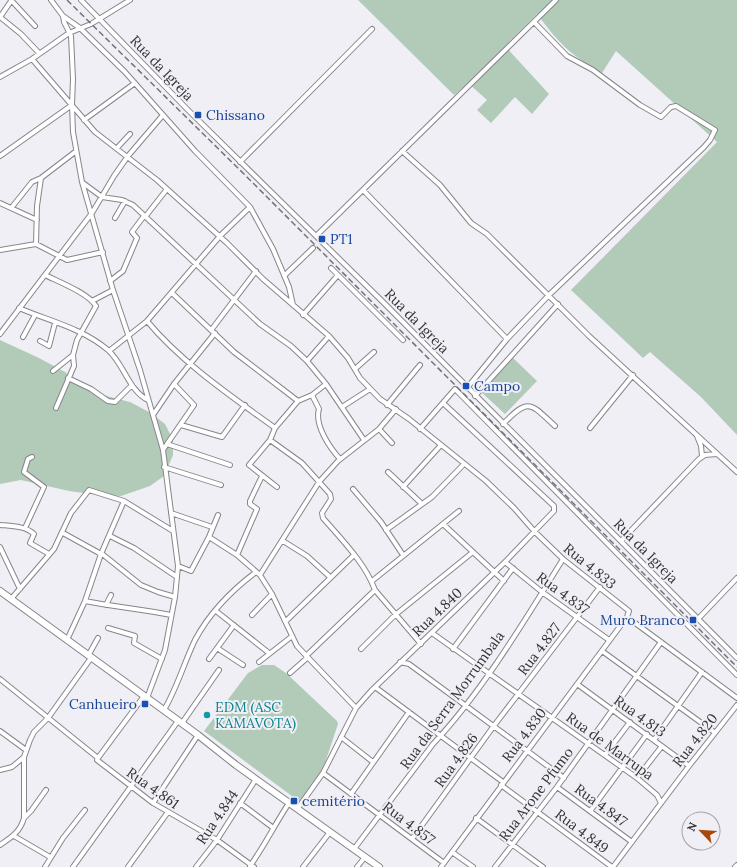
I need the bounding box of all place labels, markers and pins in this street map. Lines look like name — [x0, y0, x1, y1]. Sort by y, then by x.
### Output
place label: Chissano — [206, 106, 265, 124]
marker: Chissano — [193, 110, 203, 120]
place label: PT1 — [330, 230, 353, 248]
marker: PT1 — [317, 234, 327, 244]
place label: Campo — [474, 377, 520, 395]
marker: Campo — [461, 381, 471, 391]
place label: Muro Branco — [600, 611, 685, 629]
marker: Muro Branco — [688, 615, 698, 625]
place label: Canhueiro — [69, 695, 137, 713]
place label: EDM (ASC KAMAVOTA) — [215, 698, 296, 732]
marker: Canhueiro — [140, 699, 150, 709]
marker: EDM (ASC KAMAVOTA) — [202, 710, 212, 720]
place label: cemitério — [302, 792, 365, 810]
marker: cemitério — [289, 796, 299, 806]

